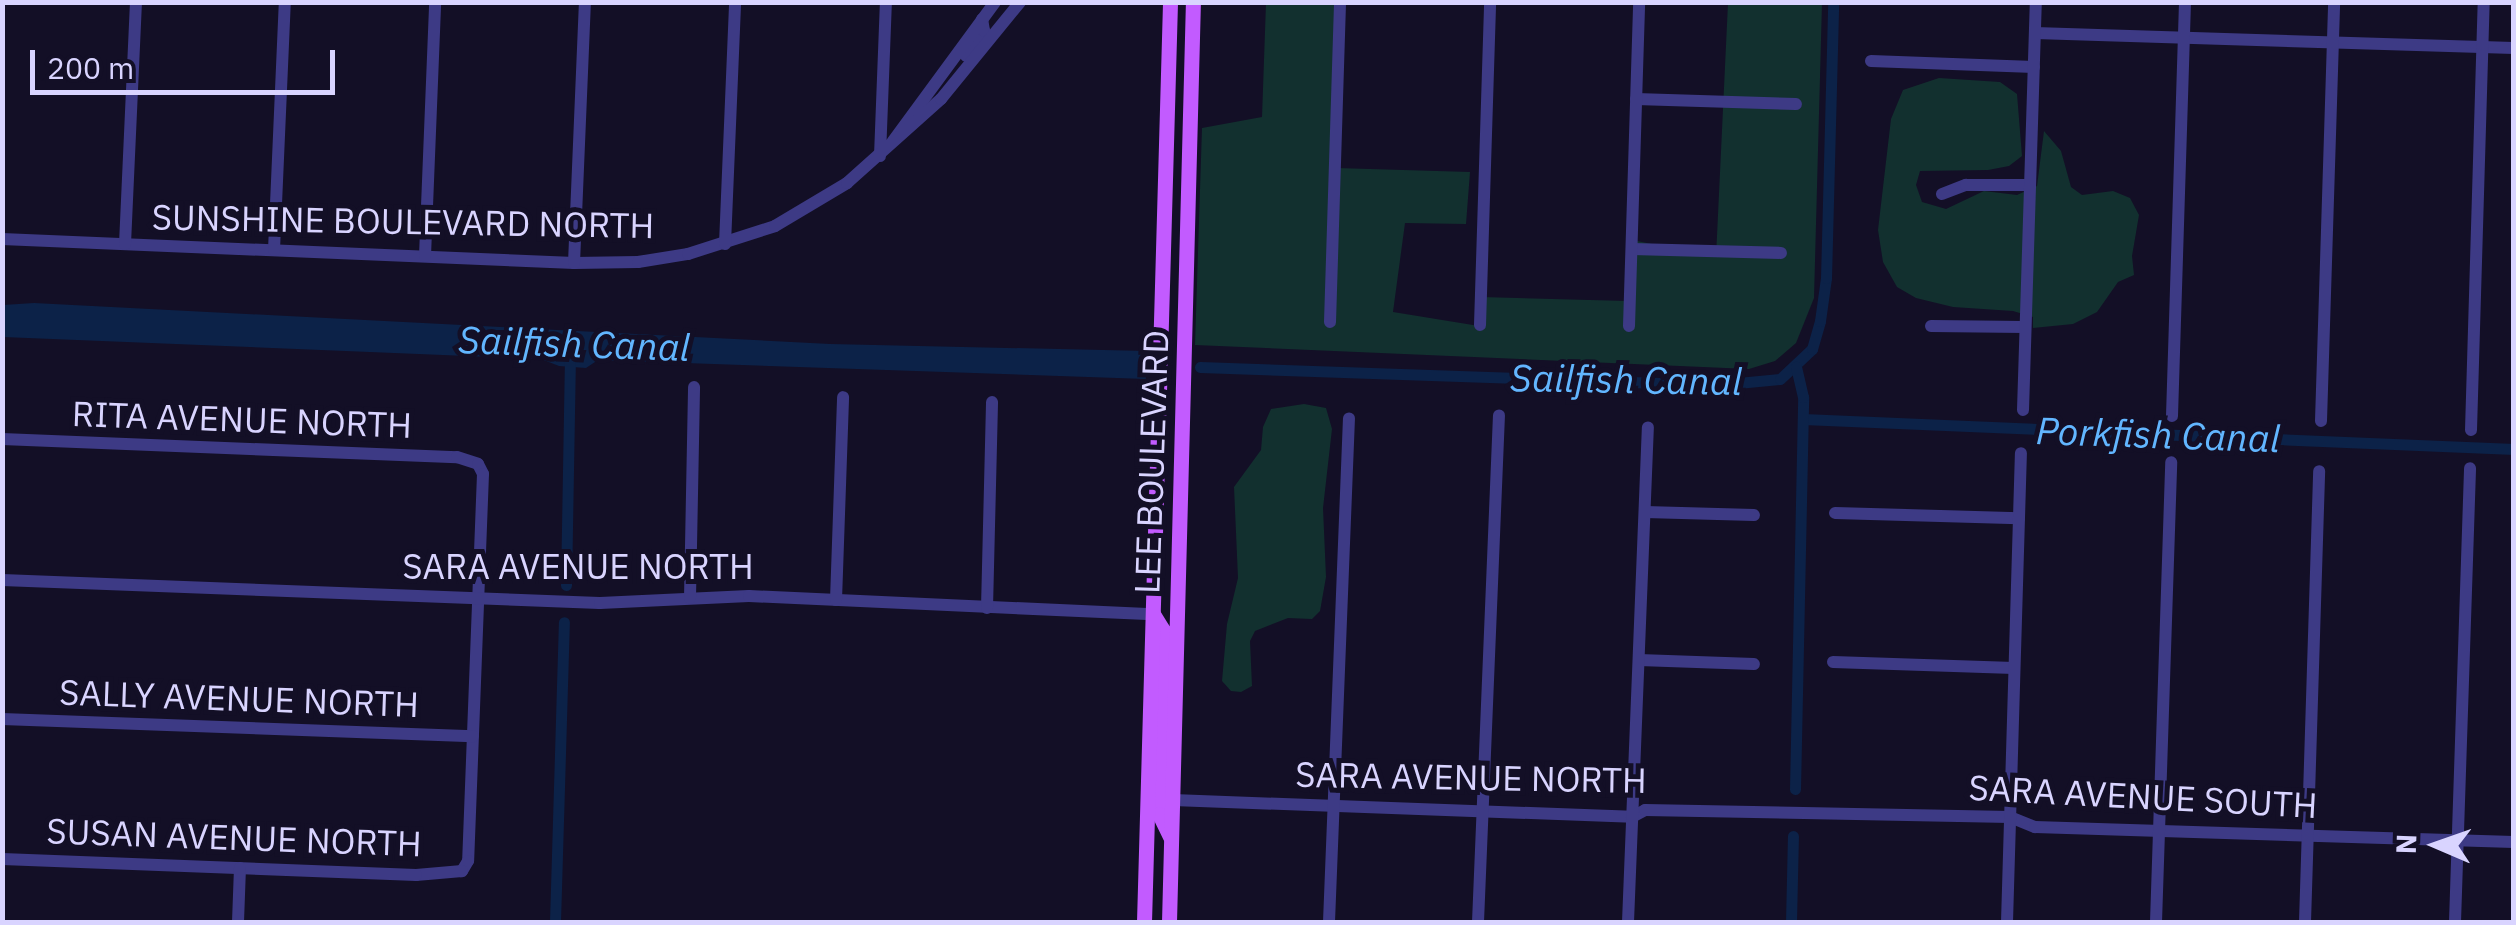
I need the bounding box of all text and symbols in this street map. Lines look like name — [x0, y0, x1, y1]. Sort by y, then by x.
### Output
scale bar — [35, 30, 340, 92]
text: 200 m — [47, 48, 134, 87]
street label: SUNSHINE BOULEVARD NORTH — [151, 196, 655, 246]
water label: Sailfish Canal — [457, 316, 691, 370]
street label: LEE BOULEVARD — [1125, 329, 1177, 595]
water label: Sailfish Canal — [1510, 354, 1742, 404]
street label: RITA AVENUE NORTH — [71, 392, 413, 446]
water label: Porkfish Canal — [2035, 407, 2281, 461]
street label: SARA AVENUE NORTH — [402, 545, 754, 587]
street label: SALLY AVENUE NORTH — [58, 671, 420, 725]
street label: SARA AVENUE NORTH — [1295, 753, 1647, 801]
street label: SARA AVENUE SOUTH — [1967, 766, 2319, 826]
north arrow — [2386, 795, 2486, 895]
street label: SUSAN AVENUE NORTH — [46, 809, 422, 865]
text: N — [2387, 833, 2424, 855]

